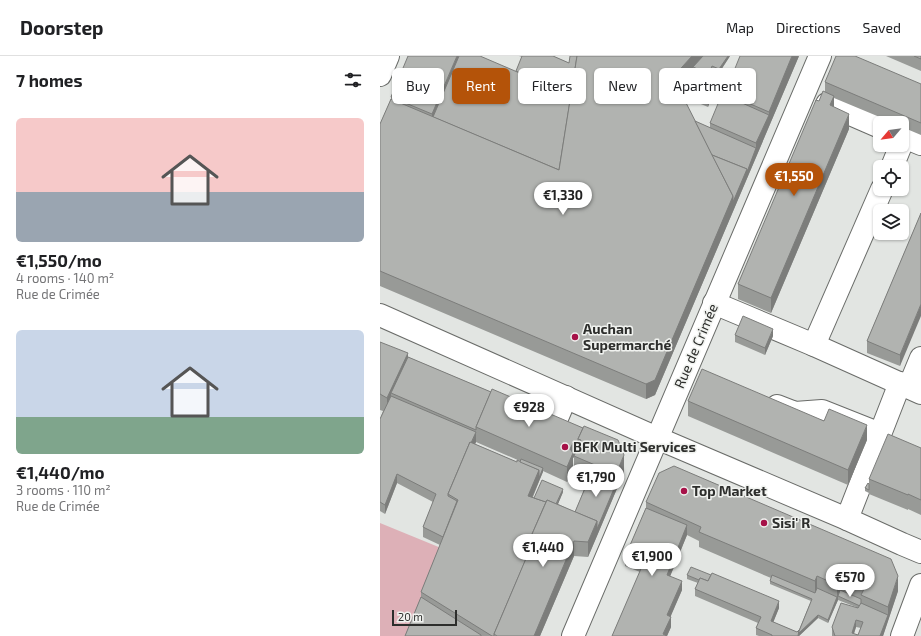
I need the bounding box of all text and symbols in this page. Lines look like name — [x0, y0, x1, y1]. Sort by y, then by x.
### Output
text: Doorstep — [20, 16, 104, 39]
text: Map — [726, 19, 754, 36]
text: Directions — [776, 19, 841, 36]
text: Saved — [863, 19, 901, 36]
chip: Buy — [392, 68, 444, 104]
chip: Rent — [452, 68, 510, 104]
chip: Filters — [518, 68, 586, 104]
chip: New — [594, 68, 651, 104]
chip: Apartment — [659, 68, 756, 104]
icon: filters — [342, 69, 364, 91]
text: 7 homes — [16, 70, 83, 90]
north arrow — [873, 116, 909, 152]
map controls — [873, 116, 909, 240]
icon: home — [154, 144, 226, 216]
button: locate — [873, 160, 909, 196]
pin: €1,550 — [761, 163, 827, 197]
text: €1,550 — [774, 168, 814, 184]
pin: €1,330 — [530, 182, 596, 216]
text: €1,330 — [543, 187, 583, 203]
button: layers — [873, 204, 909, 240]
text: €1,550/mo — [16, 250, 102, 270]
text: 4 rooms · 140 m² — [16, 270, 114, 286]
text: Rue de Crimée — [16, 286, 100, 302]
street label: Rue de Crimée — [670, 301, 721, 391]
place label: Auchan Supermarché — [583, 320, 671, 353]
marker: Auchan Supermarché — [570, 332, 580, 342]
icon: home — [154, 356, 226, 428]
pin: €928 — [505, 394, 553, 428]
text: €928 — [513, 399, 545, 415]
place label: BFK Multi Services — [573, 438, 696, 455]
marker: BFK Multi Services — [560, 442, 570, 452]
text: €1,440/mo — [16, 462, 105, 482]
pin: €1,790 — [563, 464, 629, 498]
text: €1,790 — [576, 469, 616, 485]
text: 3 rooms · 110 m² — [16, 482, 111, 498]
place label: Top Market — [692, 482, 767, 499]
marker: Top Market — [679, 486, 689, 496]
text: Rue de Crimée — [16, 498, 100, 514]
place label: Sisi' R — [772, 514, 810, 531]
marker: Sisi' R — [759, 518, 769, 528]
pin: €1,440 — [510, 534, 576, 568]
text: €1,440 — [522, 539, 564, 555]
pin: €1,900 — [619, 543, 685, 577]
text: €1,900 — [631, 548, 673, 564]
pin: €570 — [826, 564, 874, 598]
text: €570 — [835, 569, 865, 585]
scale bar — [392, 608, 457, 627]
text: 20 m — [398, 610, 423, 623]

